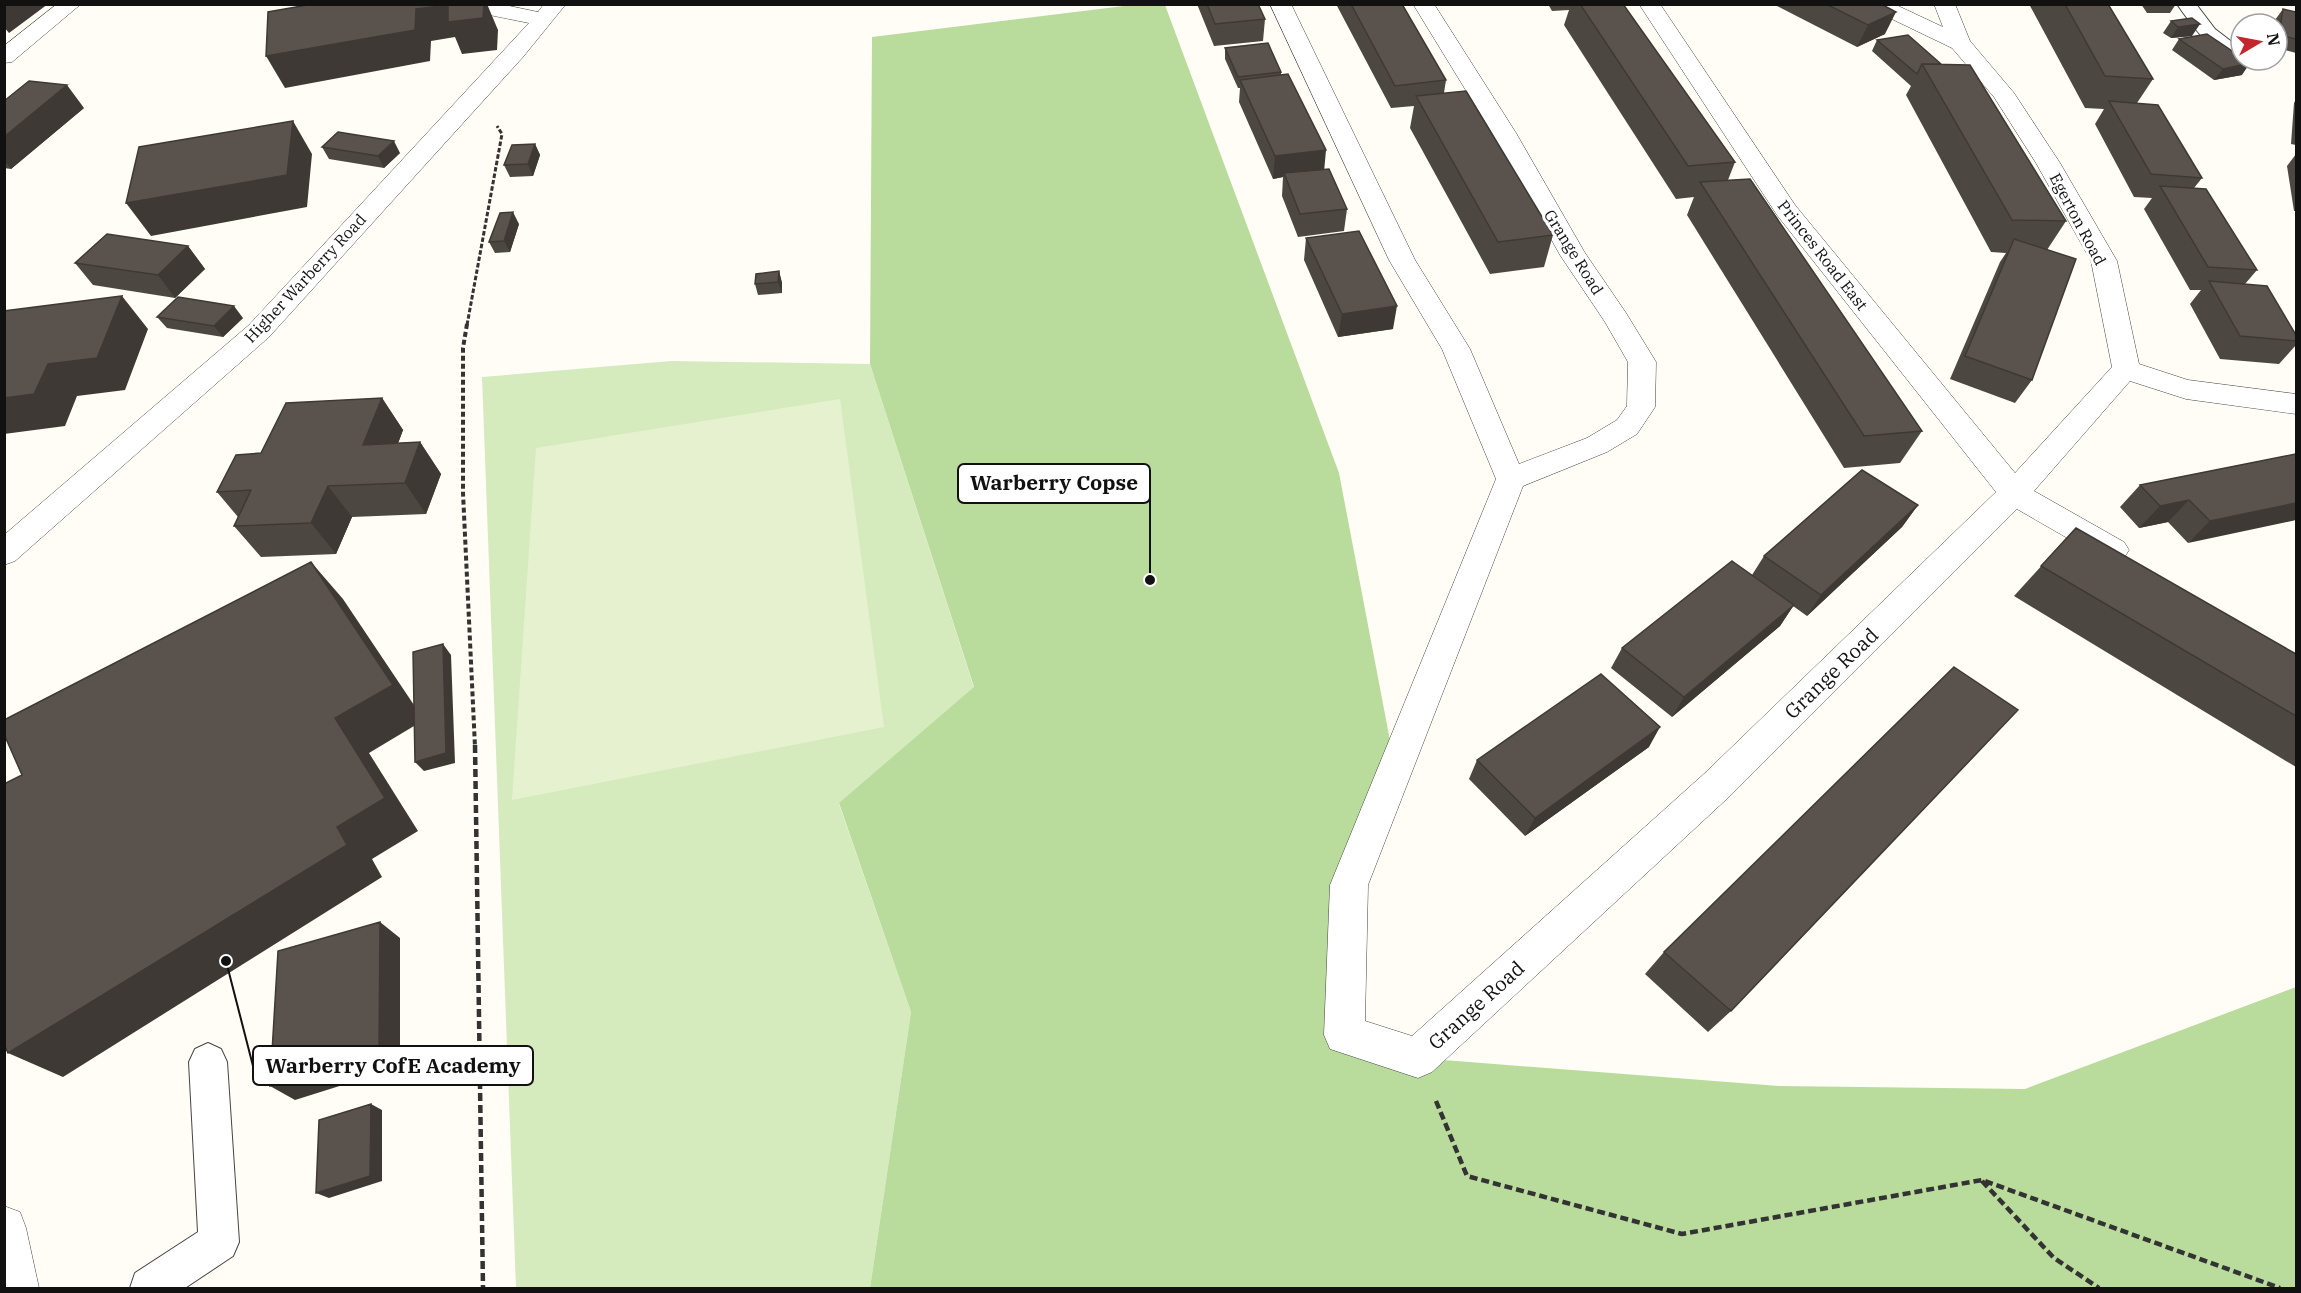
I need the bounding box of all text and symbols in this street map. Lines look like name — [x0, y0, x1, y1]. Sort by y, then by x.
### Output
north arrow — [2229, 12, 2289, 72]
text: N — [2263, 31, 2285, 47]
street label: Egerton Road — [2045, 170, 2111, 269]
street label: Princes Road East — [1774, 196, 1873, 314]
street label: Grange Road — [1540, 206, 1608, 299]
street label: Higher Warberry Road — [240, 209, 370, 347]
callout: Warberry Copse — [958, 464, 1150, 503]
text: Warberry Copse — [970, 468, 1138, 496]
street label: Grange Road — [1778, 621, 1884, 725]
street label: Grange Road — [1422, 955, 1530, 1055]
callout: Warberry CofE Academy — [253, 1046, 533, 1085]
text: Warberry CofE Academy — [265, 1051, 521, 1079]

